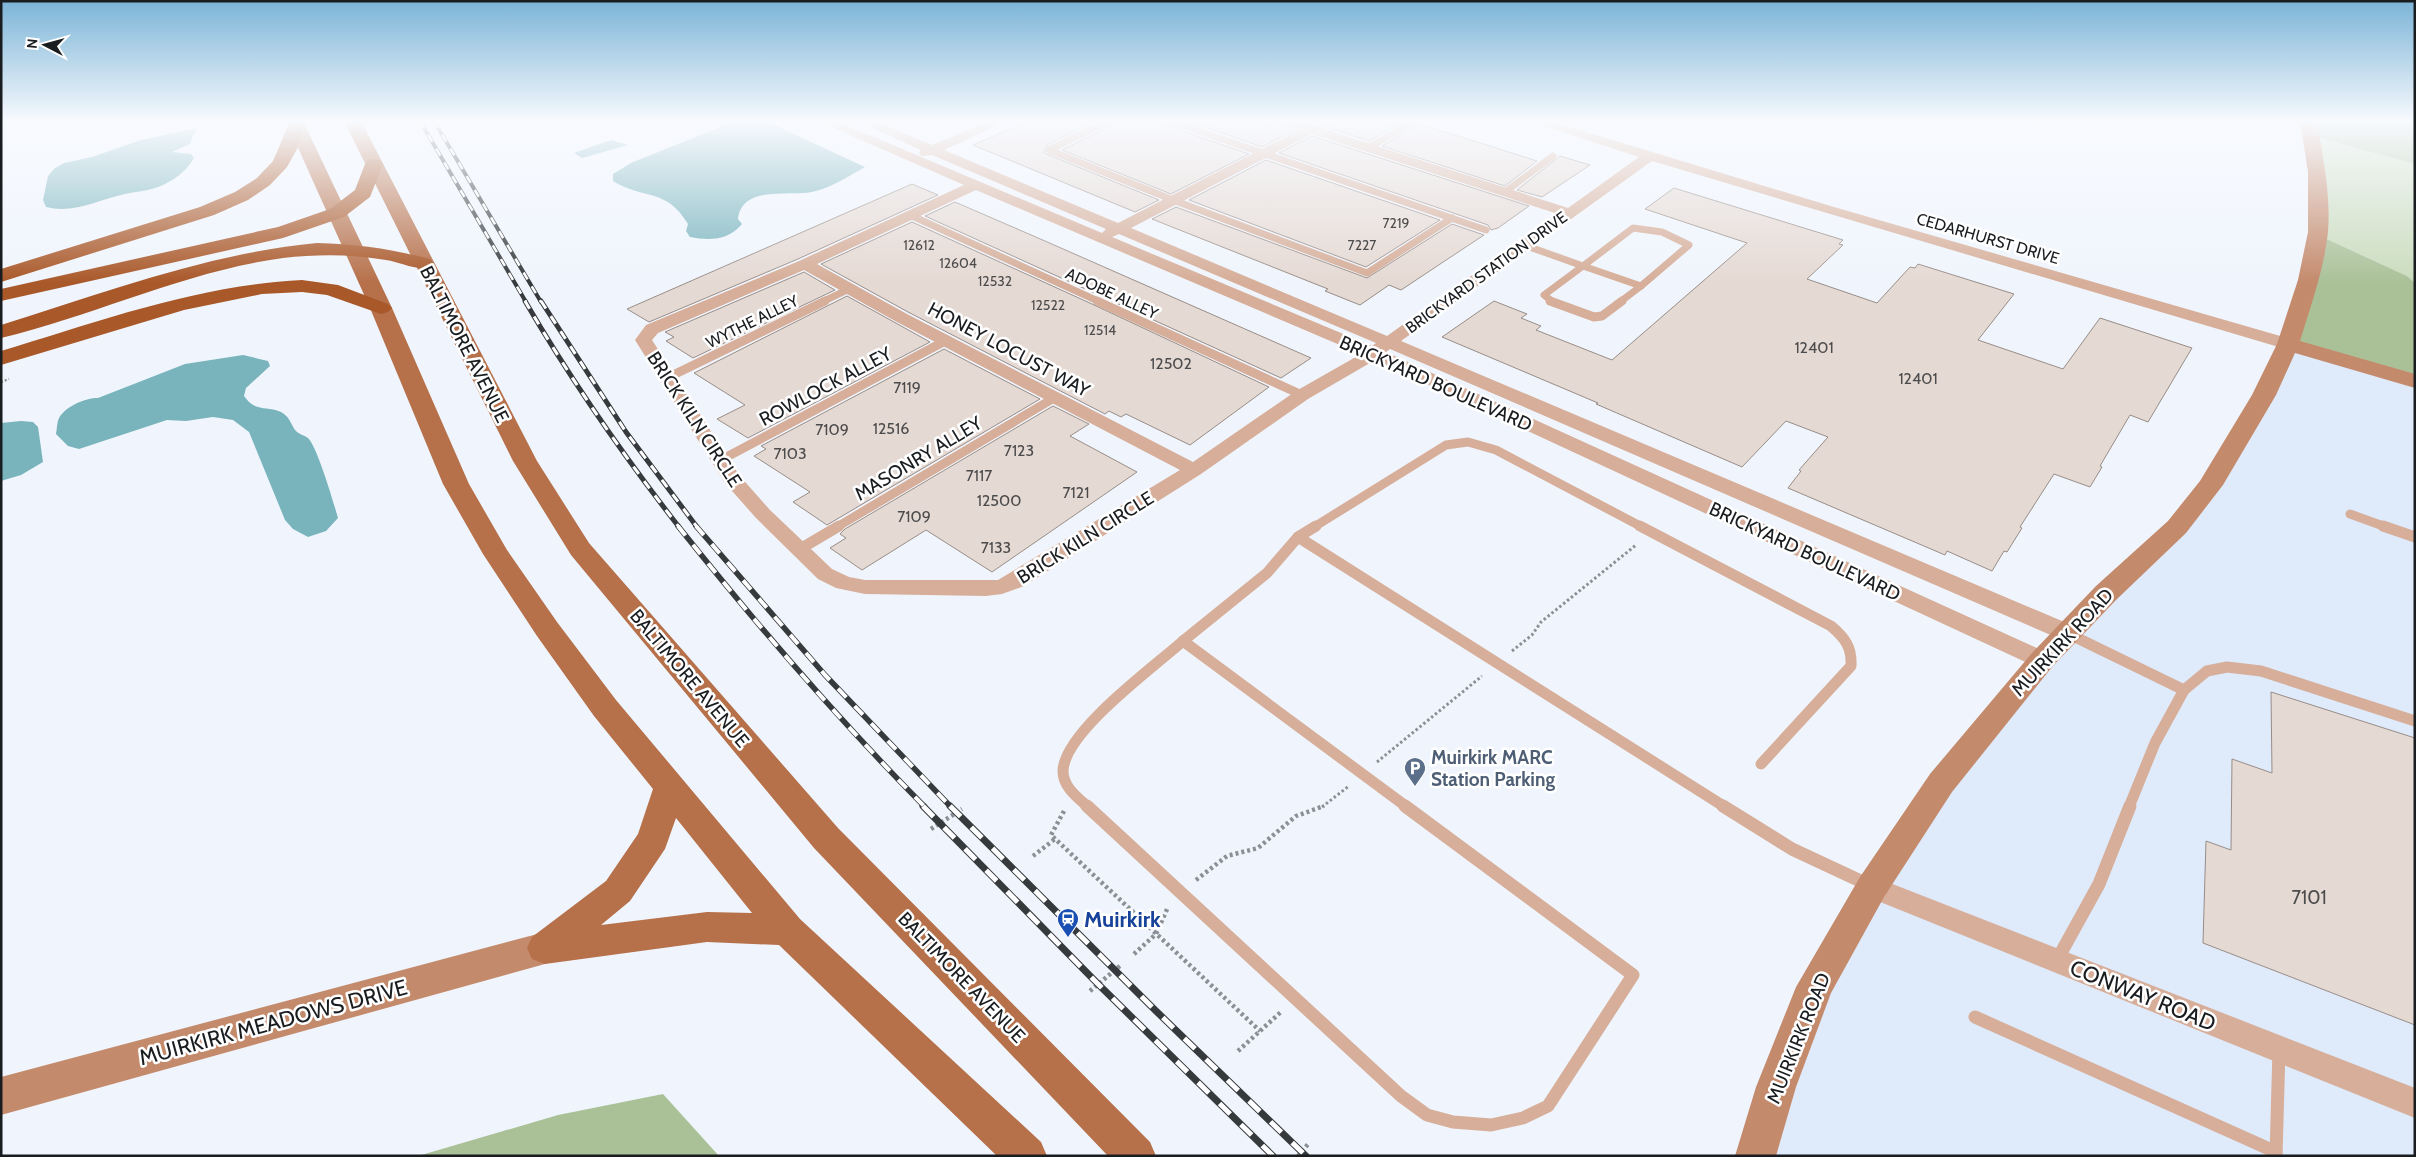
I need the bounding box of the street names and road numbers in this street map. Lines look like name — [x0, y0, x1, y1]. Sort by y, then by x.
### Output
street label: BRICKYARD STATION DRIVE — [1402, 207, 1571, 337]
street label: CEDARHURST DRIVE — [1914, 209, 2062, 268]
street label: BALTIMORE AVENUE — [415, 262, 514, 426]
street label: ADOBE ALLEY — [1063, 264, 1162, 324]
street label: WYTHE ALLEY — [703, 291, 802, 352]
street label: HONEY LOCUST WAY — [924, 297, 1094, 402]
street label: BRICKYARD BOULEVARD — [1336, 331, 1536, 436]
street label: ROWLOCK ALLEY — [755, 342, 895, 431]
street label: BRICK KILN CIRCLE — [642, 347, 747, 491]
street label: MASONRY ALLEY — [850, 411, 986, 506]
street label: BRICK KILN CIRCLE — [1013, 486, 1158, 589]
street label: BRICKYARD BOULEVARD — [1706, 497, 1904, 606]
street label: MUIRKIRK ROAD — [2007, 584, 2118, 701]
street label: BALTIMORE AVENUE — [625, 605, 754, 752]
street label: BALTIMORE AVENUE — [893, 907, 1030, 1048]
street label: CONWAY ROAD — [2066, 954, 2220, 1037]
street label: MUIRKIRK ROAD — [1762, 969, 1835, 1107]
street label: MUIRKIRK MEADOWS DRIVE — [136, 974, 410, 1071]

